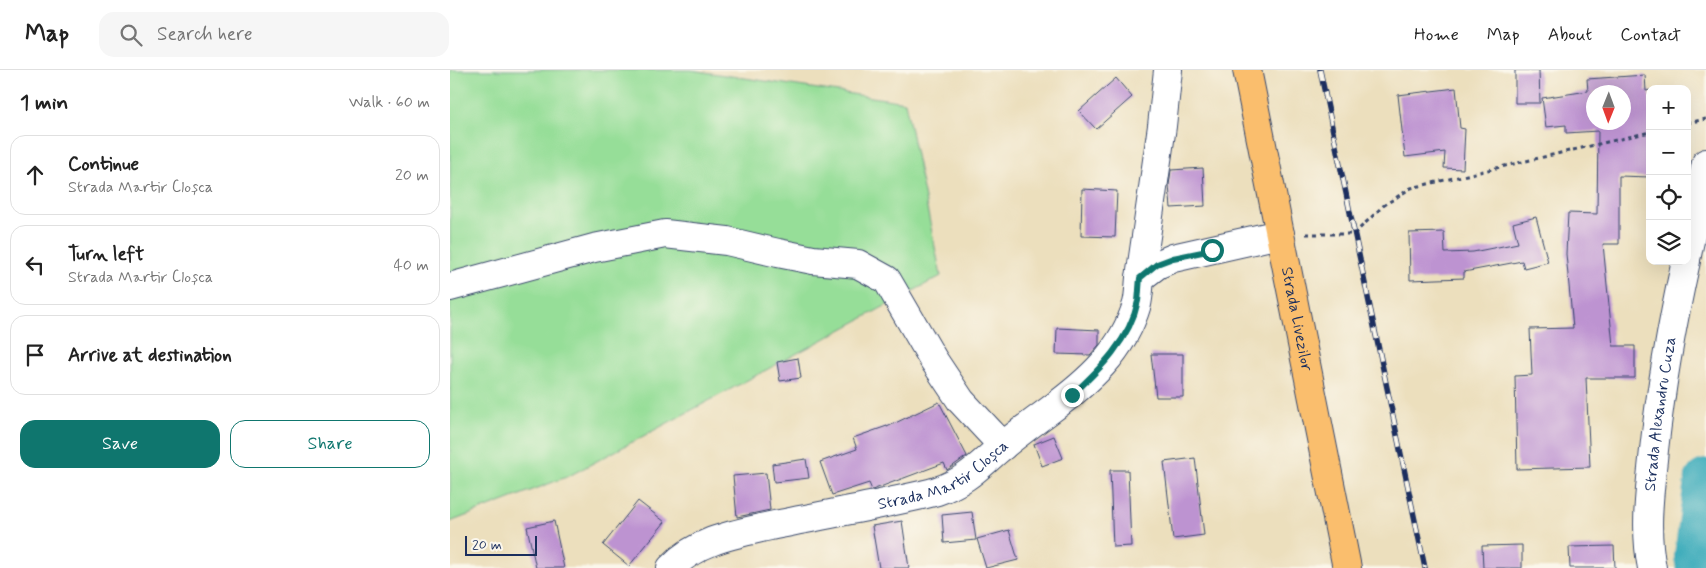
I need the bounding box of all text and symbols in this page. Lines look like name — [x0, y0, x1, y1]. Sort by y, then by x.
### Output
search box — [99, 12, 449, 57]
text: Map — [25, 19, 69, 50]
icon: search — [117, 21, 145, 49]
text: Search here — [157, 22, 253, 47]
text: Home — [1414, 23, 1459, 47]
text: Map — [1487, 23, 1520, 47]
text: About — [1548, 23, 1592, 47]
text: Contact — [1620, 23, 1681, 47]
north arrow — [1586, 85, 1631, 130]
map controls — [1646, 85, 1691, 265]
button: + — [1646, 85, 1691, 130]
text: 1 min — [20, 89, 68, 117]
text: Walk · 60 m — [349, 92, 430, 113]
button: − — [1646, 130, 1691, 175]
text: Continue — [68, 152, 139, 177]
icon: ahead — [21, 161, 49, 189]
text: 20 m — [395, 165, 429, 186]
button: locate — [1646, 175, 1691, 220]
text: Strada Martir Cloșca — [68, 177, 213, 198]
button: layers — [1646, 220, 1691, 265]
route start — [1201, 239, 1224, 262]
text: Turn left — [68, 242, 144, 267]
icon: left — [21, 251, 49, 279]
text: 40 m — [393, 255, 429, 276]
street label: Strada Livezilor — [1276, 265, 1318, 374]
text: Strada Martir Cloșca — [68, 267, 213, 288]
street label: Strada Alexandru Cuza — [1639, 335, 1681, 492]
icon: arrive — [21, 341, 49, 369]
text: Arrive at destination — [68, 343, 232, 368]
route end — [1061, 384, 1084, 407]
button: Save — [20, 420, 220, 468]
button: Share — [230, 420, 430, 468]
street label: Strada Martir Cloșca — [876, 435, 1013, 515]
scale bar — [465, 533, 538, 556]
text: 20 m — [472, 536, 502, 554]

